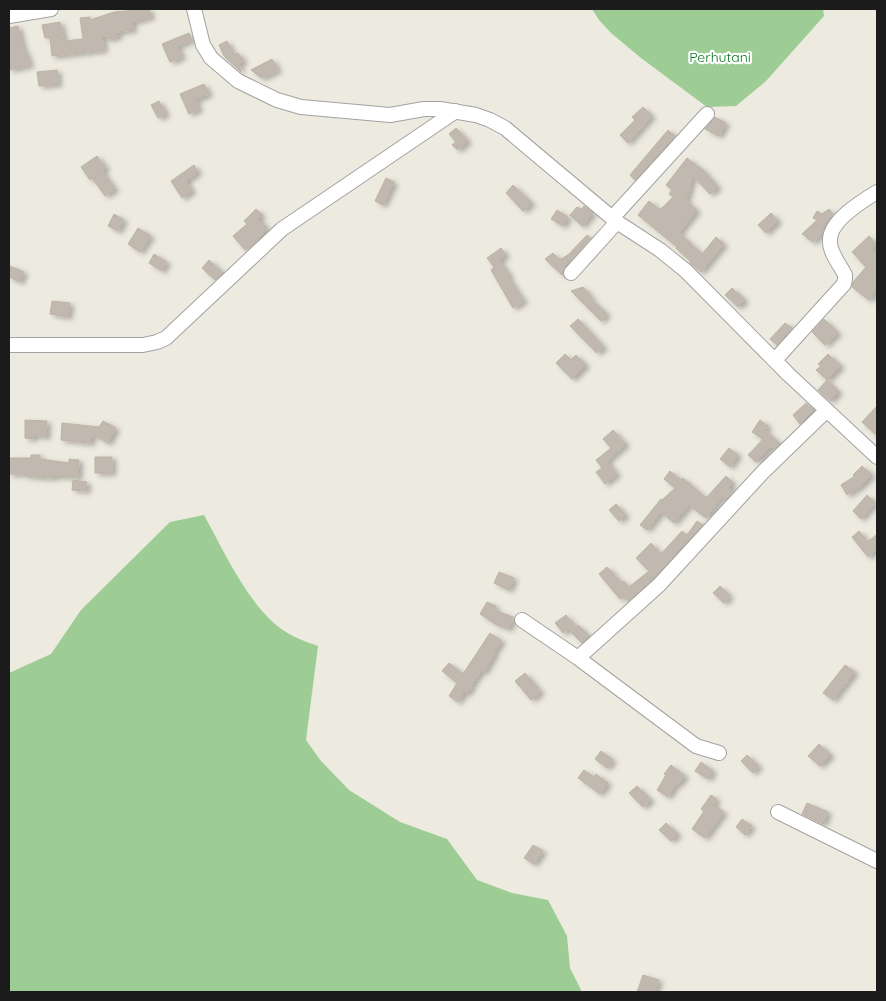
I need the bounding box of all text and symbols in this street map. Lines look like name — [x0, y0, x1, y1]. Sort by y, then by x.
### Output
park label: Perhutani — [689, 48, 751, 66]

